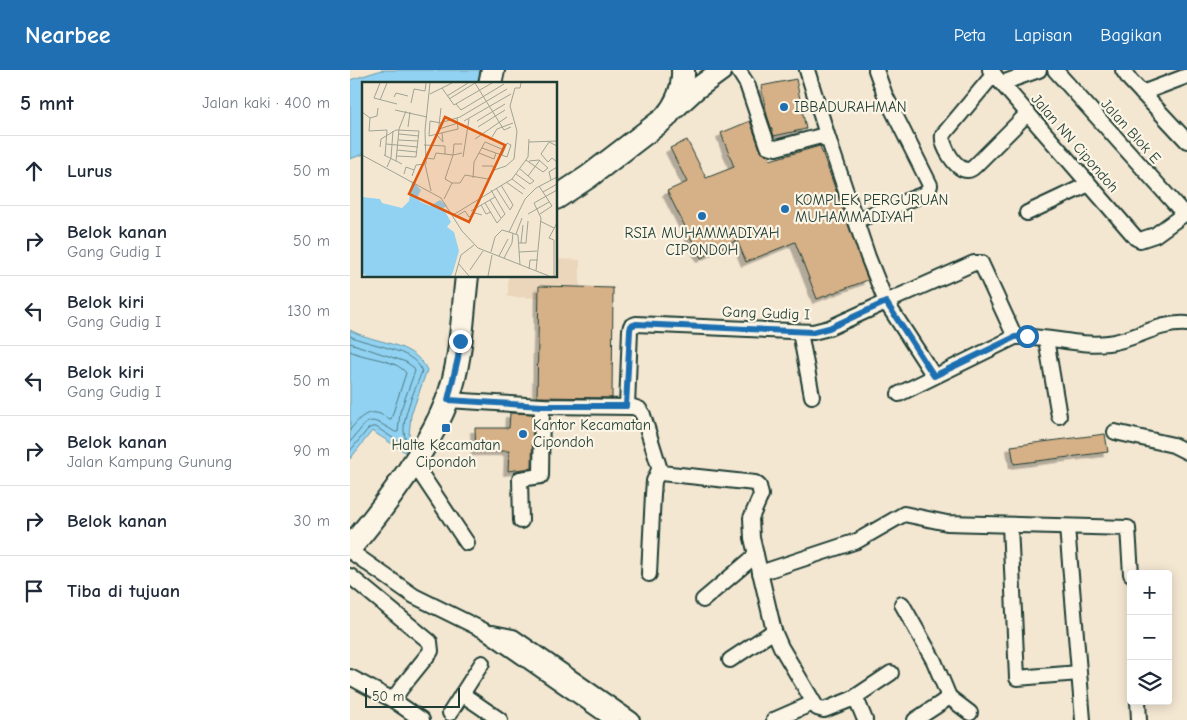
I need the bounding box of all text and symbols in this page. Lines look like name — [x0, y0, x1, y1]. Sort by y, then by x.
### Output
text: Nearbee — [25, 21, 110, 49]
text: Peta — [954, 25, 986, 46]
text: Lapisan — [1014, 25, 1072, 46]
text: Bagikan — [1100, 25, 1162, 46]
inset map — [362, 82, 558, 278]
street label: Jalan NN Cipondoh — [1027, 90, 1123, 196]
text: 5 mnt — [20, 91, 74, 115]
text: Jalan kaki · 400 m — [202, 94, 330, 112]
street label: Jalan Blok E — [1097, 95, 1165, 167]
place label: IBBADURAHMAN — [794, 98, 907, 116]
marker: IBBADURAHMAN — [778, 101, 790, 113]
icon: ahead — [20, 157, 48, 185]
text: Lurus — [67, 160, 112, 182]
text: 50 m — [293, 162, 330, 180]
place label: KOMPLEK PERGURUAN MUHAMMADIYAH — [795, 191, 948, 226]
marker: KOMPLEK PERGURUAN MUHAMMADIYAH — [779, 203, 791, 215]
marker: RSIA MUHAMMADIYAH CIPONDOH — [696, 210, 708, 222]
text: Belok kanan — [67, 221, 167, 243]
place label: RSIA MUHAMMADIYAH CIPONDOH — [624, 224, 780, 259]
icon: right — [20, 227, 48, 255]
text: 50 m — [293, 232, 330, 250]
text: Gang Gudig I — [67, 243, 161, 261]
text: Belok kiri — [67, 291, 144, 313]
icon: left — [20, 297, 48, 325]
text: 130 m — [287, 302, 330, 320]
street label: Gang Gudig I — [722, 302, 811, 324]
text: Gang Gudig I — [67, 313, 161, 331]
route start — [1016, 325, 1039, 348]
route end — [449, 330, 472, 353]
text: Belok kiri — [67, 361, 144, 383]
icon: left — [20, 367, 48, 395]
text: 50 m — [293, 372, 330, 390]
text: Gang Gudig I — [67, 383, 161, 401]
place label: Kantor Kecamatan Cipondoh — [533, 416, 651, 451]
marker: Halte Kecamatan Cipondoh — [440, 422, 452, 434]
marker: Kantor Kecamatan Cipondoh — [517, 428, 529, 440]
text: Belok kanan — [67, 431, 167, 453]
place label: Halte Kecamatan Cipondoh — [391, 436, 501, 471]
icon: right — [20, 437, 48, 465]
text: 90 m — [293, 442, 330, 460]
text: Jalan Kampung Gunung — [67, 453, 232, 471]
icon: right — [20, 507, 48, 535]
text: Belok kanan — [67, 510, 167, 532]
text: 30 m — [294, 512, 330, 530]
map controls — [1127, 570, 1172, 705]
button: + — [1127, 570, 1172, 615]
icon: arrive — [20, 577, 48, 605]
text: Tiba di tujuan — [67, 580, 180, 602]
button: − — [1127, 615, 1172, 660]
button: layers — [1127, 660, 1172, 705]
scale bar — [365, 685, 460, 708]
text: 50 m — [372, 688, 404, 705]

